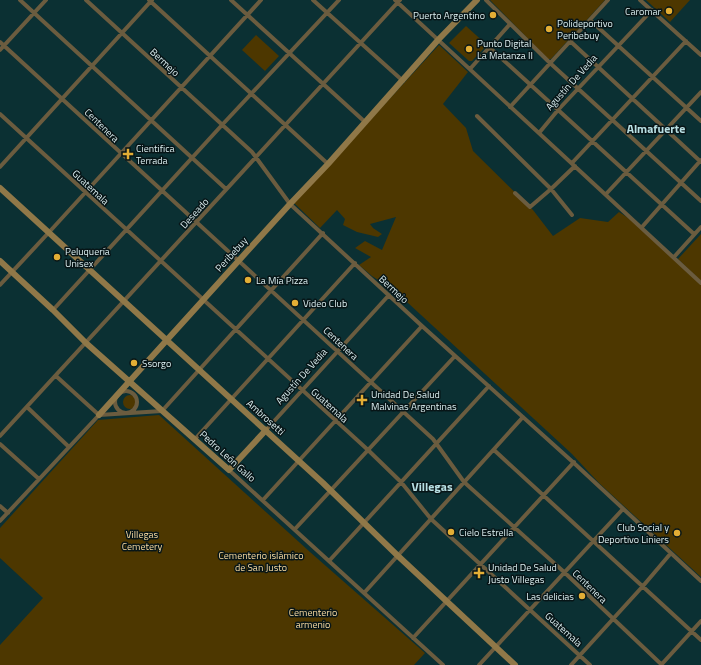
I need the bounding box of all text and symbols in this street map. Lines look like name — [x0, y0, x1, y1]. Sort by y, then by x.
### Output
place label: Caromar — [625, 4, 662, 19]
marker: Caromar — [664, 6, 674, 16]
place label: Puerto Argentino — [413, 8, 485, 23]
marker: Puerto Argentino — [488, 10, 498, 20]
place label: Polideportivo Peribebuy — [557, 16, 613, 43]
marker: Polideportivo Peribebuy — [544, 24, 554, 34]
place label: Punto Digital La Matanza II — [477, 36, 533, 63]
marker: Punto Digital La Matanza II — [464, 44, 474, 54]
street label: Bermejo — [147, 45, 183, 80]
street label: Agustín De Vedia — [542, 51, 601, 114]
street label: Centenera — [81, 105, 122, 146]
district label: Almafuerte — [627, 119, 685, 138]
place label: Cientifica Terrada — [136, 141, 175, 168]
marker: Cientifica Terrada — [123, 149, 133, 159]
street label: Guatemala — [69, 166, 112, 208]
street label: Deseado — [176, 195, 212, 232]
street label: Peribebuy — [212, 233, 251, 275]
place label: Peluquería Unisex — [65, 244, 110, 271]
marker: Peluquería Unisex — [52, 252, 62, 262]
street label: Bermejo — [376, 272, 412, 307]
place label: La Mía Pizza — [256, 273, 308, 288]
marker: La Mía Pizza — [243, 275, 253, 285]
place label: Video Club — [303, 296, 347, 311]
marker: Video Club — [290, 298, 300, 308]
street label: Centenera — [320, 323, 362, 364]
street label: Agustín De Vedia — [272, 345, 331, 408]
place label: Ssorgo — [142, 356, 171, 371]
marker: Ssorgo — [129, 358, 139, 368]
street label: Guatemala — [308, 384, 352, 426]
place label: Unidad De Salud Malvinas Argentinas — [371, 387, 457, 414]
marker: Unidad De Salud Malvinas Argentinas — [356, 394, 368, 406]
street label: Ambrosetti — [243, 396, 288, 439]
street label: Pedro León Gallo — [196, 427, 259, 486]
district label: Villegas — [411, 477, 453, 496]
place label: Club Social y Deportivo Liniers — [598, 520, 669, 547]
place label: Cielo Estrella — [459, 525, 513, 540]
park label: Villegas Cemetery — [122, 527, 162, 554]
marker: Cielo Estrella — [446, 527, 456, 537]
marker: Club Social y Deportivo Liniers — [672, 528, 682, 538]
park label: Cementerio islámico de San Justo — [218, 548, 304, 575]
place label: Unidad De Salud Justo Villegas — [488, 560, 557, 587]
street label: Centenera — [569, 566, 610, 607]
marker: Unidad De Salud Justo Villegas — [473, 567, 485, 579]
place label: Las delicias — [526, 589, 574, 604]
marker: Las delicias — [577, 591, 587, 601]
park label: Cementerio armenio — [289, 605, 337, 632]
street label: Guatemala — [542, 608, 586, 650]

